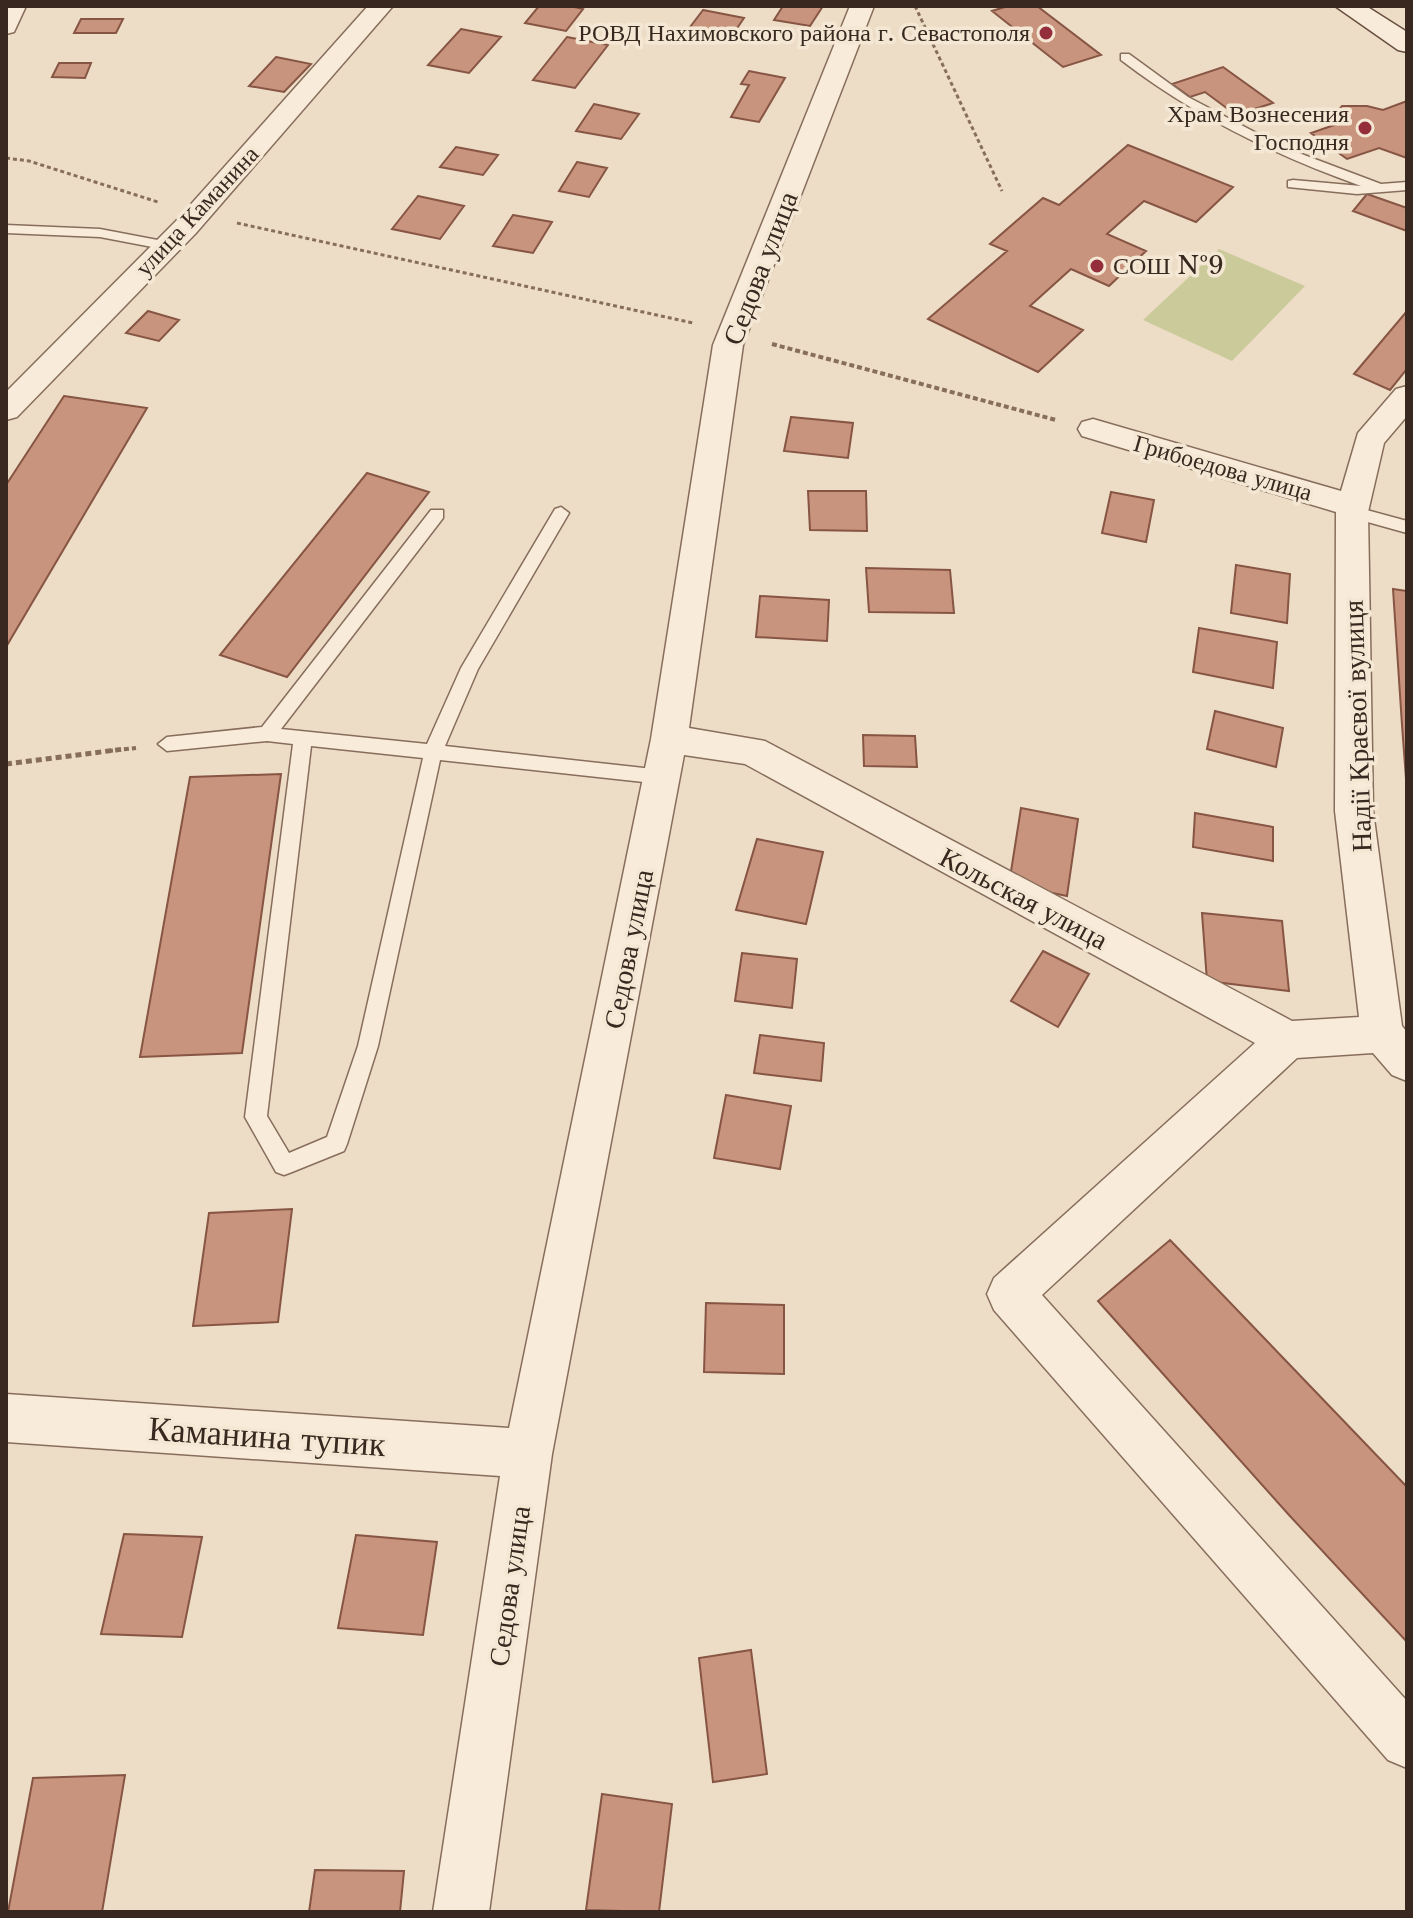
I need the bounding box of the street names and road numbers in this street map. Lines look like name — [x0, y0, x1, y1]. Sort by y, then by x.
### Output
street label: улица Каманина — [129, 139, 265, 282]
street label: Седова улица — [715, 186, 806, 350]
street label: Грибоедова улица — [1131, 428, 1316, 507]
street label: Надії Краєвої вулиця — [1336, 599, 1379, 853]
street label: Кольская улица — [934, 839, 1114, 958]
street label: Седова улица — [596, 866, 661, 1032]
street label: Каманина тупик — [147, 1407, 387, 1465]
street label: Седова улица — [481, 1503, 538, 1669]

